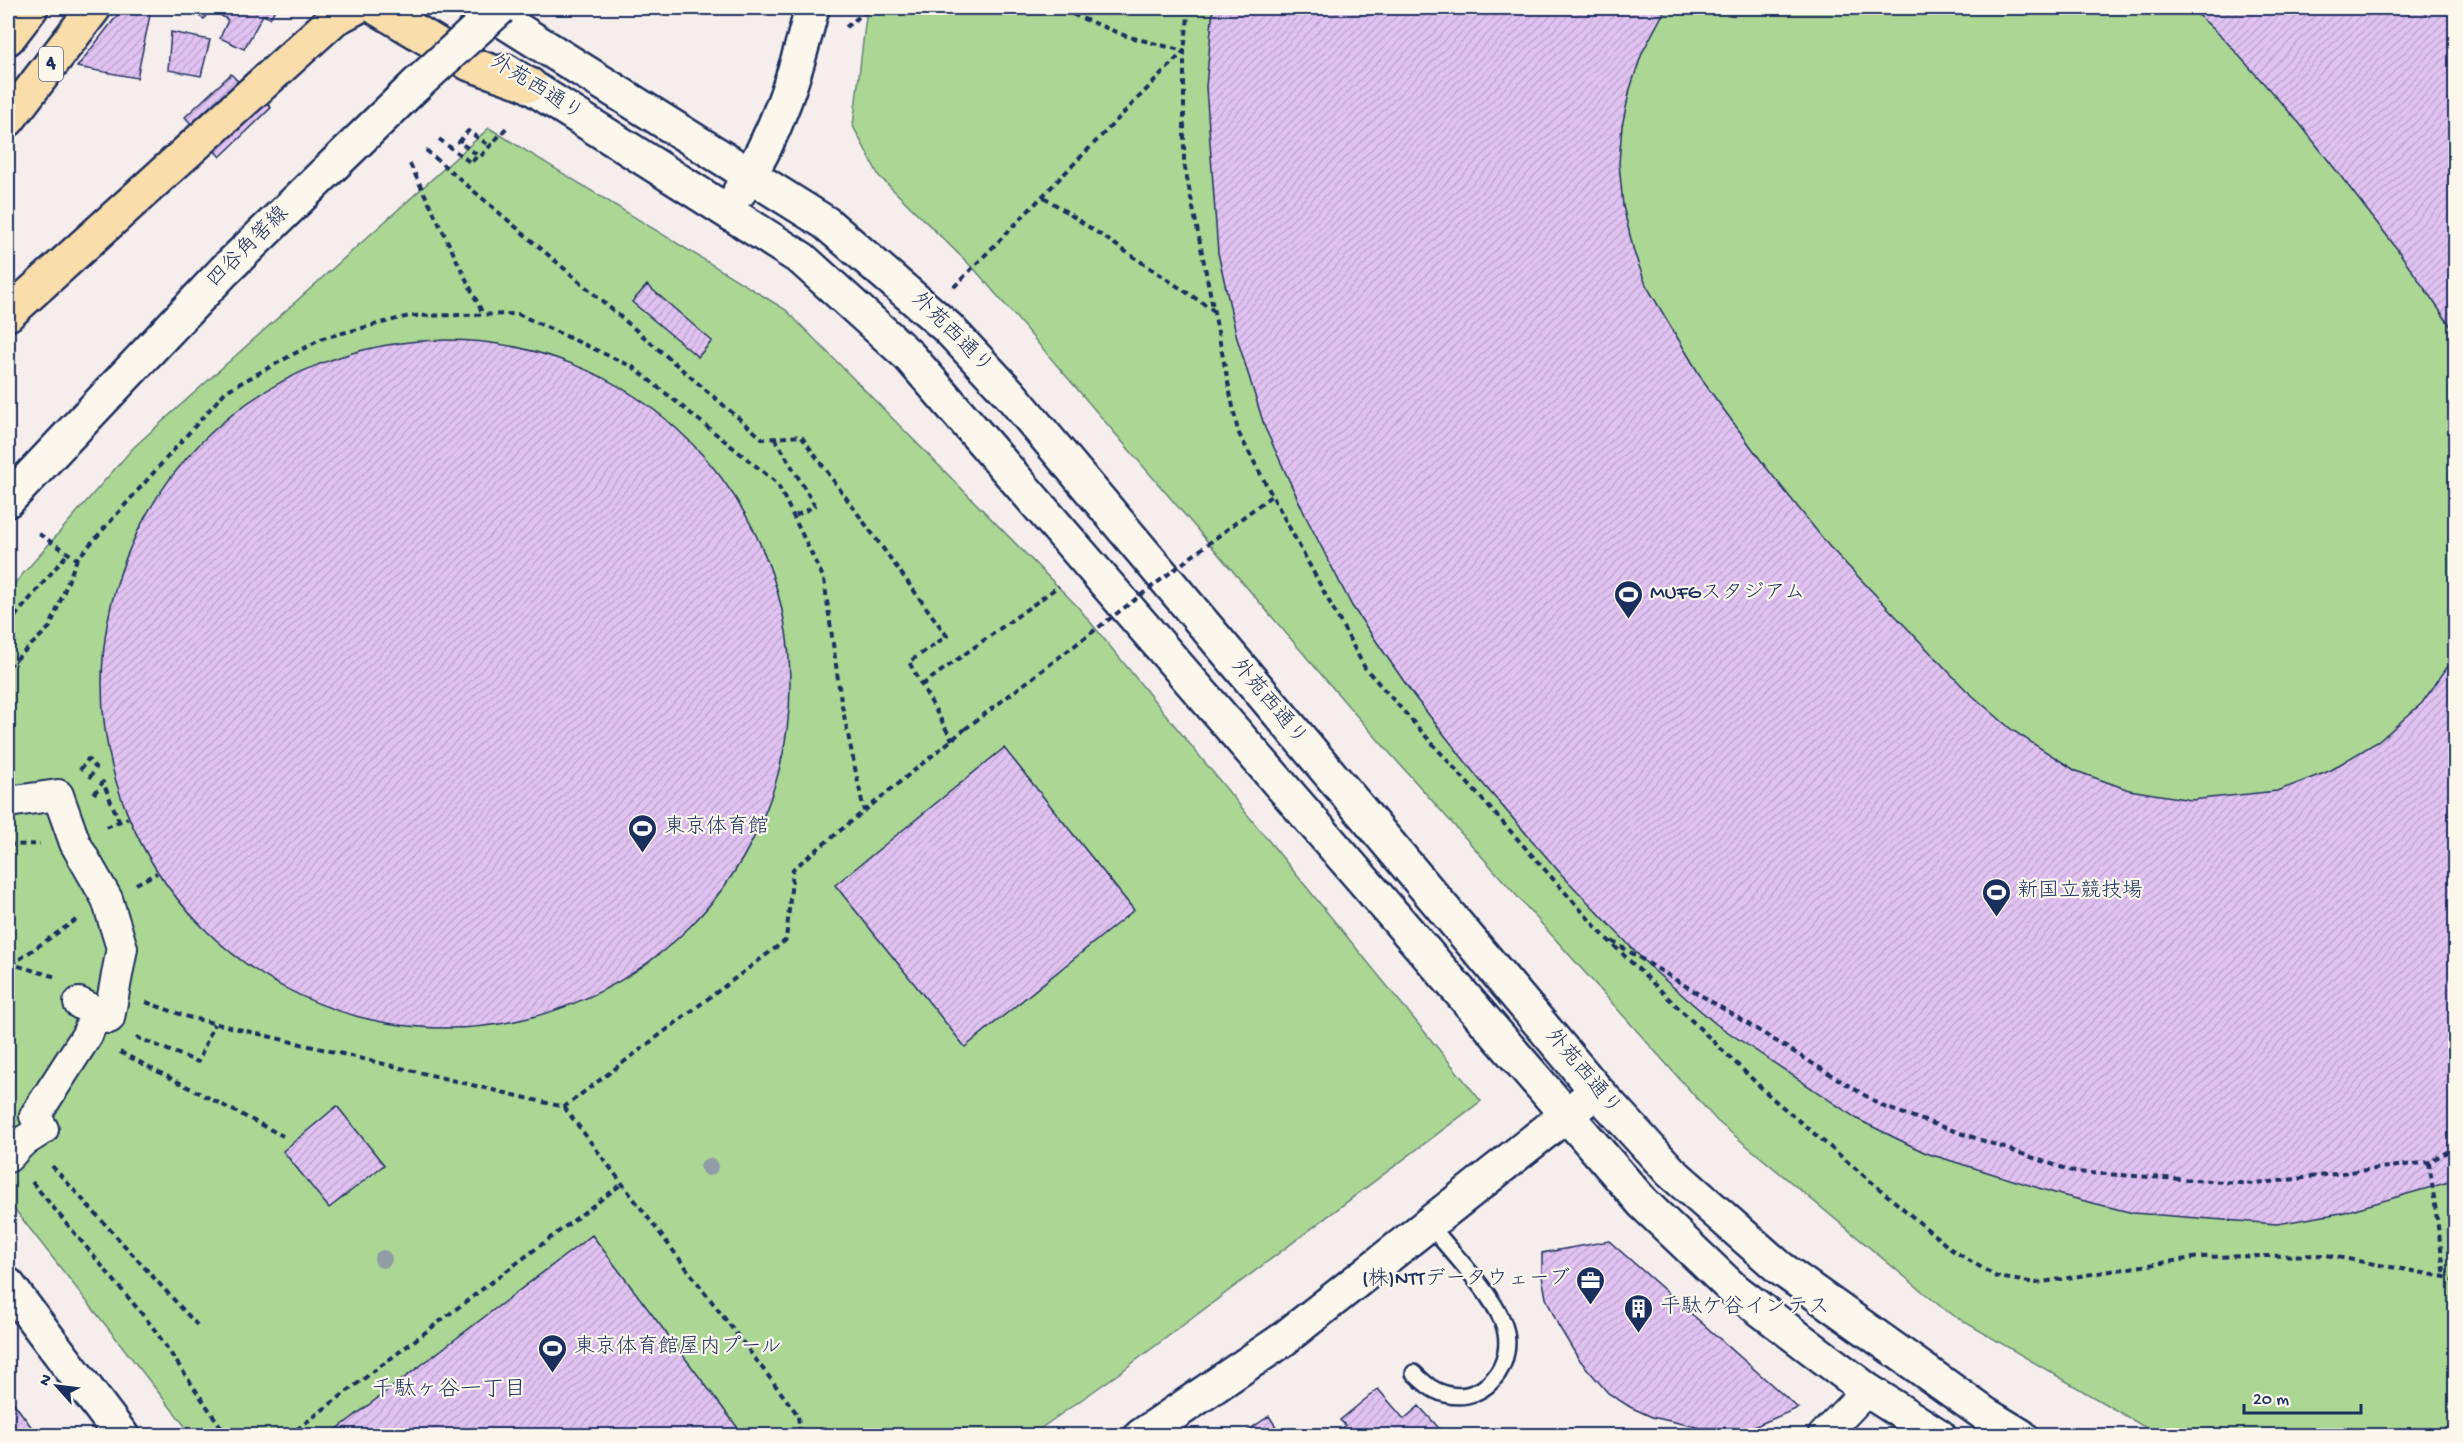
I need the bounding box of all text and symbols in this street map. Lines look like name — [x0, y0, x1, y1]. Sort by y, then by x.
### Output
road number: 4 — [39, 47, 63, 81]
street label: 外苑西通り — [485, 49, 588, 127]
street label: 四谷角筈線 — [202, 201, 295, 294]
street label: 外苑西通り — [905, 287, 998, 380]
sports icon: MUFGスタジアム — [1613, 578, 1645, 620]
place label: MUFGスタジアム — [1650, 582, 1805, 607]
street label: 外苑西通り — [1225, 653, 1313, 751]
sports icon: 東京体育館 — [627, 812, 659, 854]
place label: 東京体育館 — [664, 814, 769, 841]
sports icon: 新国立競技場 — [1980, 876, 2012, 918]
place label: 新国立競技場 — [2017, 879, 2143, 905]
street label: 外苑西通り — [1539, 1023, 1627, 1121]
office icon: (株)NTTデータウェーブ — [1575, 1264, 1607, 1306]
place label: (株)NTTデータウェーブ — [1362, 1267, 1570, 1293]
building icon: 千駄ケ谷インテス — [1623, 1292, 1655, 1334]
place label: 千駄ケ谷インテス — [1660, 1295, 1829, 1321]
sports icon: 東京体育館屋内プール — [537, 1332, 569, 1374]
place label: 東京体育館屋内プール — [574, 1334, 781, 1361]
north arrow — [27, 1356, 87, 1416]
text: N — [36, 1371, 58, 1390]
district label: 千駄ヶ谷一丁目 — [372, 1377, 526, 1404]
scale bar — [2244, 1377, 2361, 1415]
text: 20 m — [2253, 1390, 2289, 1411]

